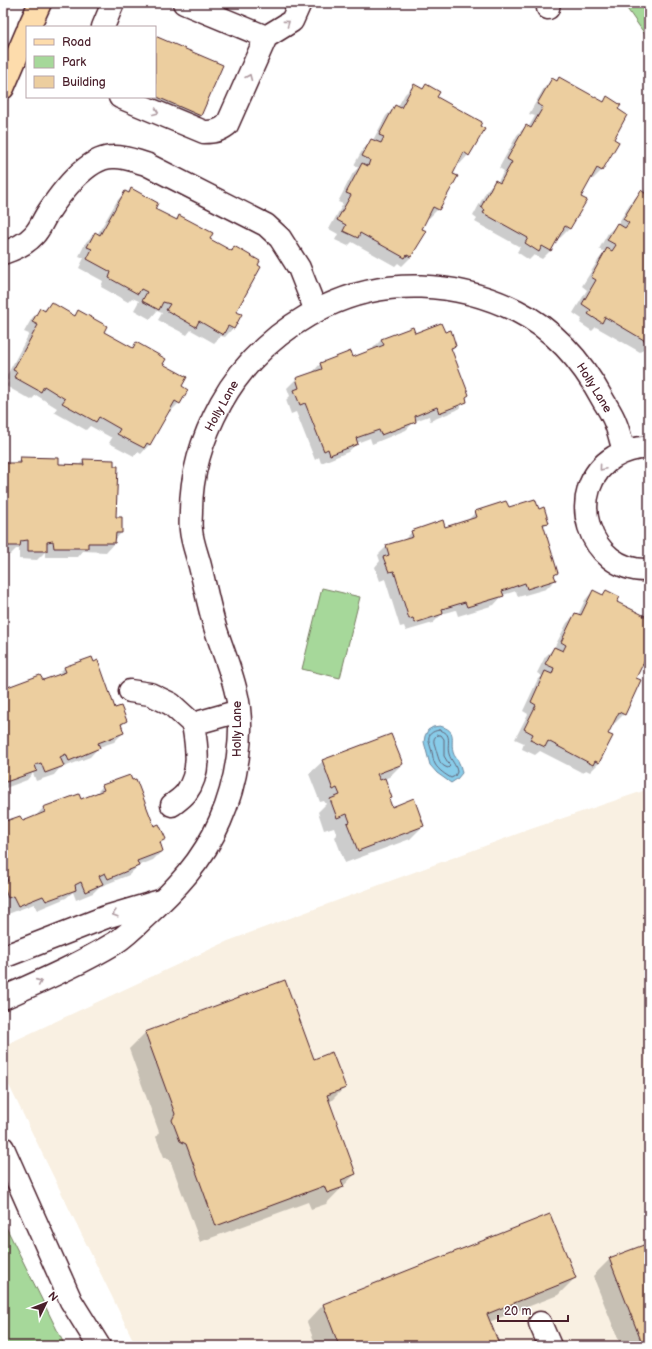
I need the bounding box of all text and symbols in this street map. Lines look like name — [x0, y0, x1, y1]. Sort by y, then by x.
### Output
one-way arrow — [283, 20, 290, 28]
legend — [26, 26, 156, 98]
text: Road — [62, 35, 91, 50]
text: Park — [62, 55, 86, 70]
one-way arrow — [244, 74, 252, 82]
text: Building — [62, 75, 106, 90]
one-way arrow — [151, 107, 159, 115]
street label: Holly Lane — [573, 360, 615, 416]
street label: Holly Lane — [202, 378, 242, 434]
one-way arrow — [600, 463, 607, 470]
street label: Holly Lane — [230, 701, 245, 757]
one-way arrow — [111, 909, 118, 918]
one-way arrow — [34, 979, 42, 987]
north arrow — [26, 1283, 66, 1323]
text: N — [45, 1289, 61, 1304]
scale bar — [498, 1297, 568, 1323]
text: 20 m — [504, 1304, 531, 1319]

